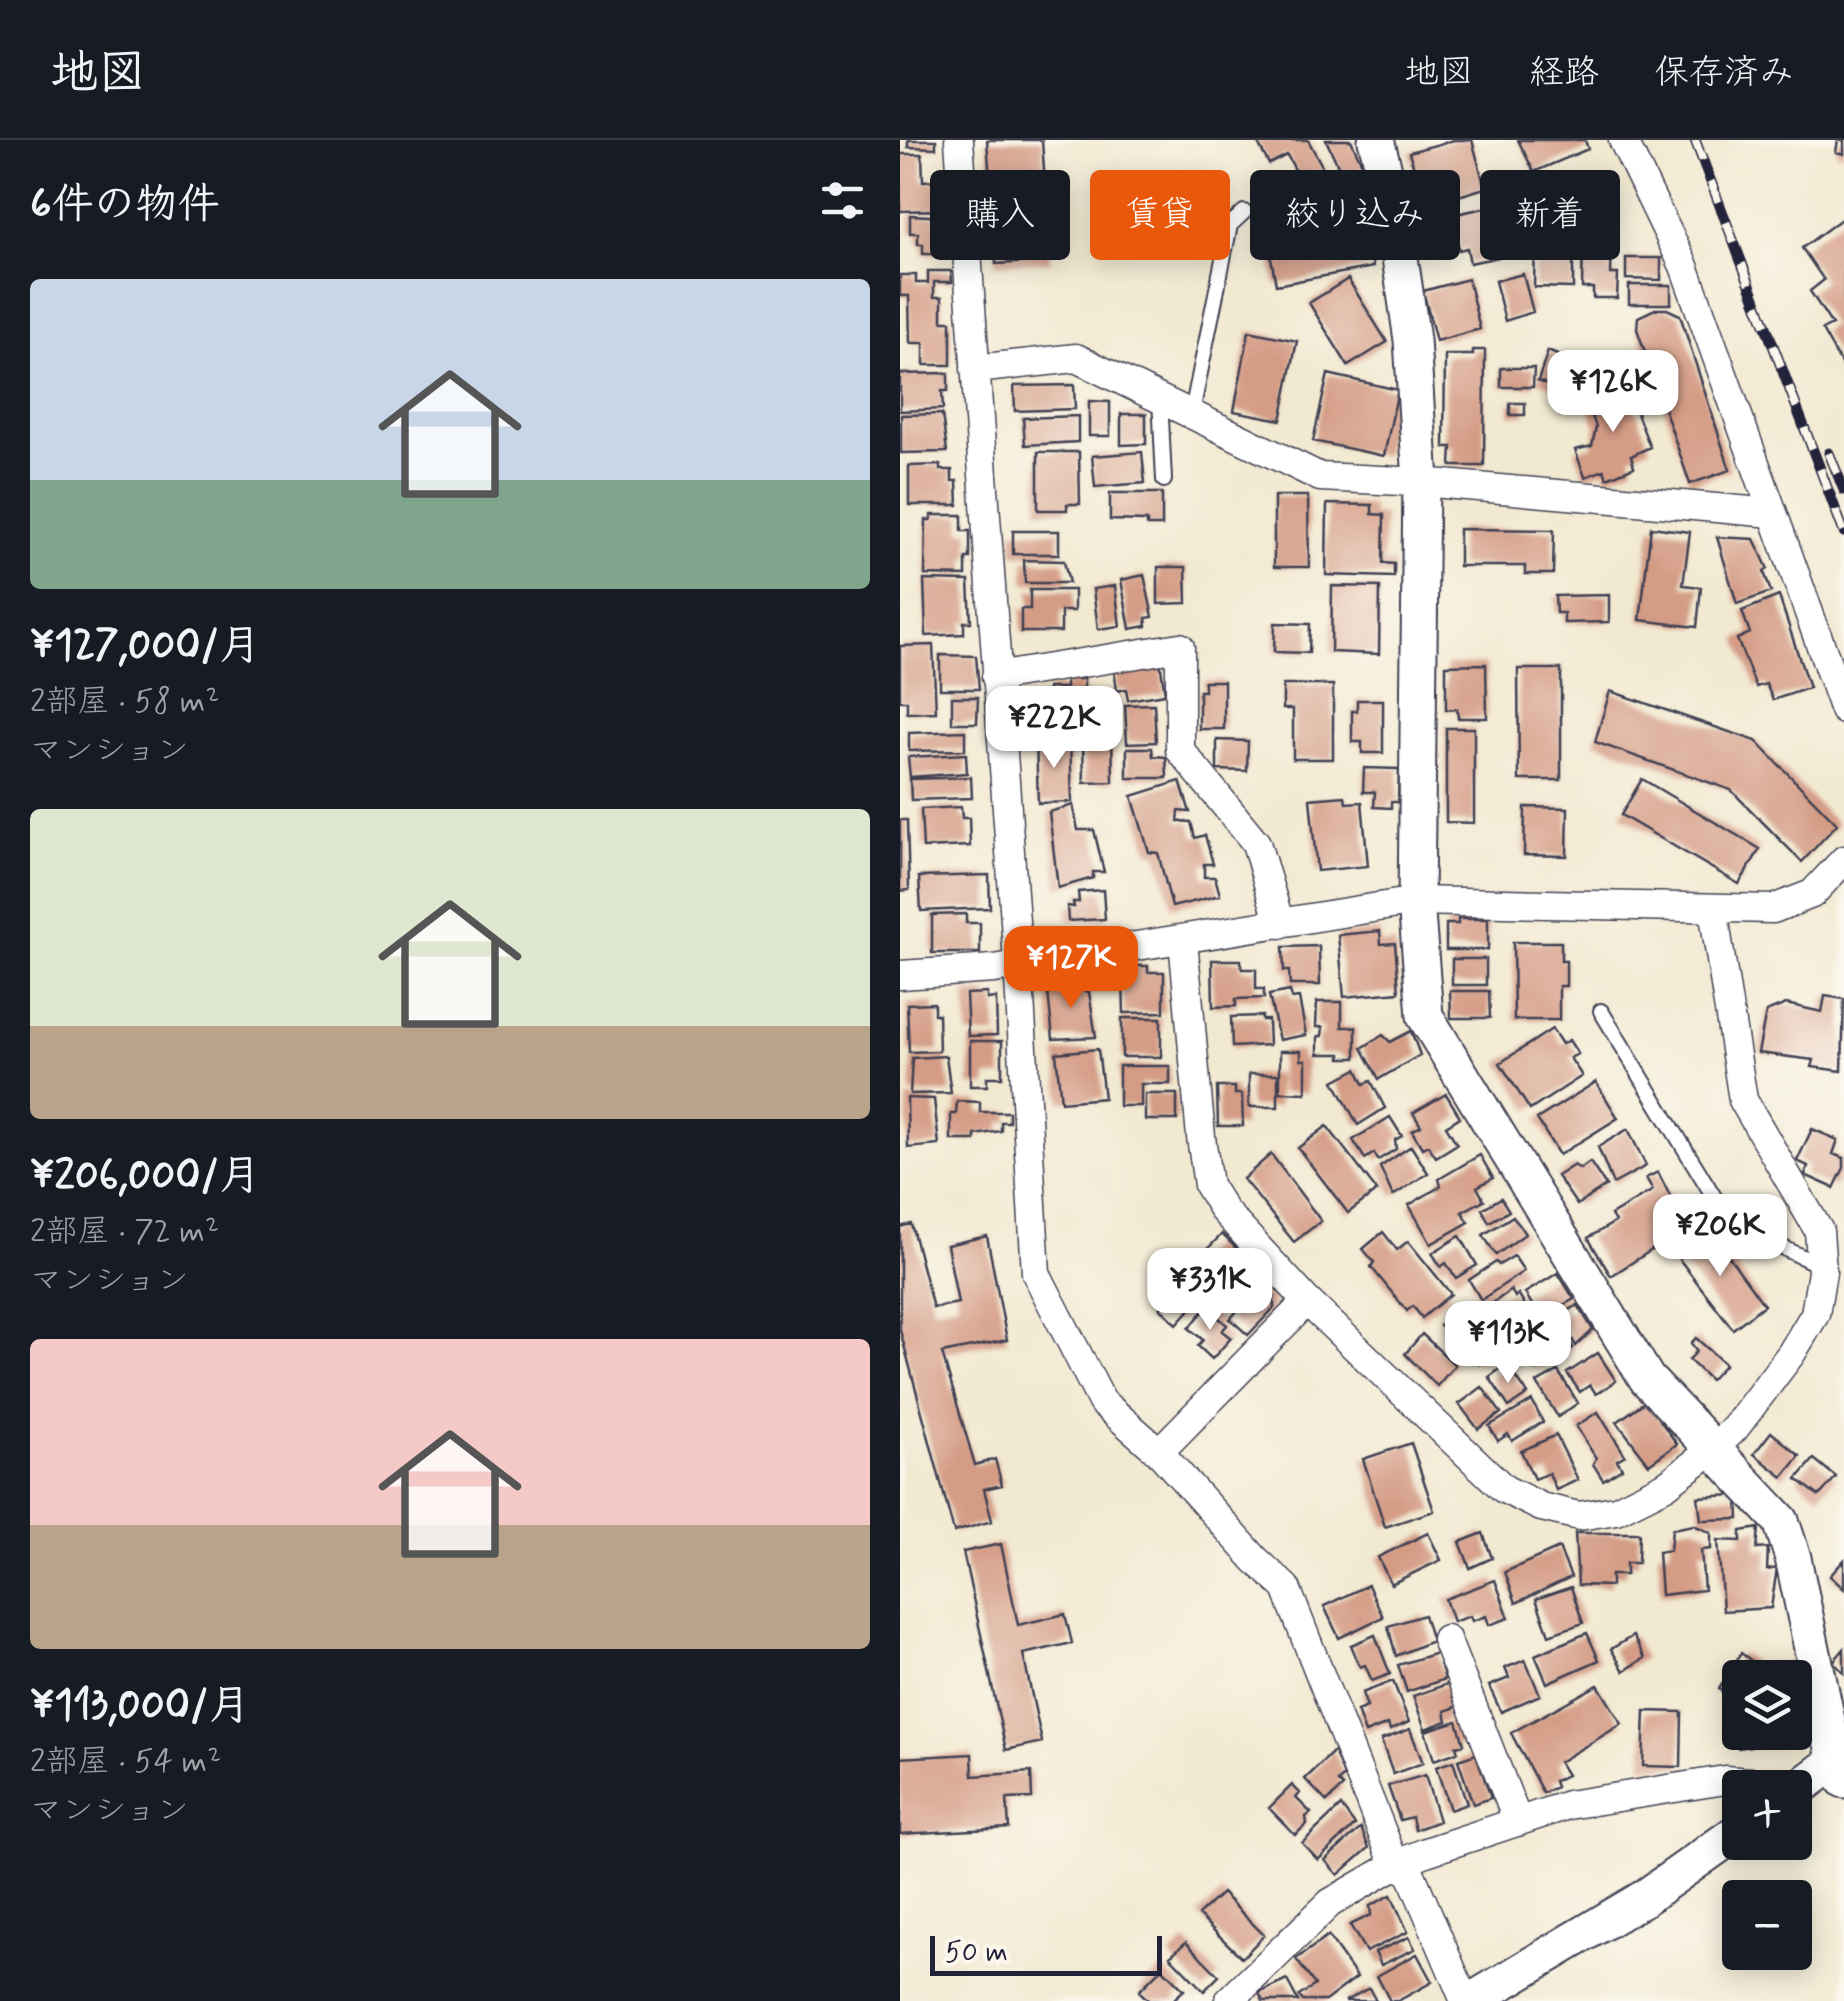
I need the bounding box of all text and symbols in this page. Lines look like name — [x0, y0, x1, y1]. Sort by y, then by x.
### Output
text: 地図 — [50, 43, 146, 106]
text: 地図 — [1404, 50, 1474, 96]
text: 経路 — [1529, 50, 1599, 96]
text: 保存済み — [1654, 50, 1794, 96]
chip: 購入 — [930, 170, 1070, 260]
chip: 賃貸 — [1090, 170, 1230, 260]
chip: 絞り込み — [1250, 170, 1460, 260]
chip: 新着 — [1480, 170, 1620, 260]
icon: filters — [815, 173, 870, 228]
text: 6件の物件 — [30, 178, 220, 233]
icon: home — [360, 344, 540, 524]
pin: ¥126K — [1543, 350, 1683, 435]
text: ¥126K — [1569, 361, 1657, 403]
text: ¥127,000/月 — [30, 619, 261, 674]
text: 2部屋 · 58 m² — [30, 681, 219, 723]
pin: ¥222K — [984, 686, 1124, 771]
text: ¥222K — [1008, 697, 1100, 739]
text: マンション — [30, 730, 189, 772]
icon: home — [360, 874, 540, 1054]
pin: ¥127K — [1001, 926, 1141, 1011]
text: ¥127K — [1026, 937, 1116, 979]
text: ¥206,000/月 — [30, 1149, 261, 1204]
pin: ¥206K — [1650, 1194, 1790, 1279]
text: ¥206K — [1675, 1205, 1765, 1247]
text: 2部屋 · 72 m² — [30, 1211, 219, 1253]
pin: ¥331K — [1140, 1248, 1280, 1333]
text: ¥331K — [1169, 1259, 1251, 1301]
text: マンション — [30, 1260, 189, 1302]
pin: ¥113K — [1438, 1301, 1578, 1386]
text: ¥113K — [1467, 1312, 1549, 1354]
icon: home — [360, 1404, 540, 1584]
map controls — [1722, 1660, 1812, 1970]
button: layers — [1722, 1660, 1812, 1750]
text: ¥113,000/月 — [30, 1679, 250, 1734]
text: 2部屋 · 54 m² — [30, 1741, 221, 1783]
button: + — [1722, 1770, 1812, 1860]
text: マンション — [30, 1790, 189, 1832]
button: − — [1722, 1880, 1812, 1970]
scale bar — [930, 1931, 1162, 1976]
text: 50 m — [945, 1935, 1008, 1972]

